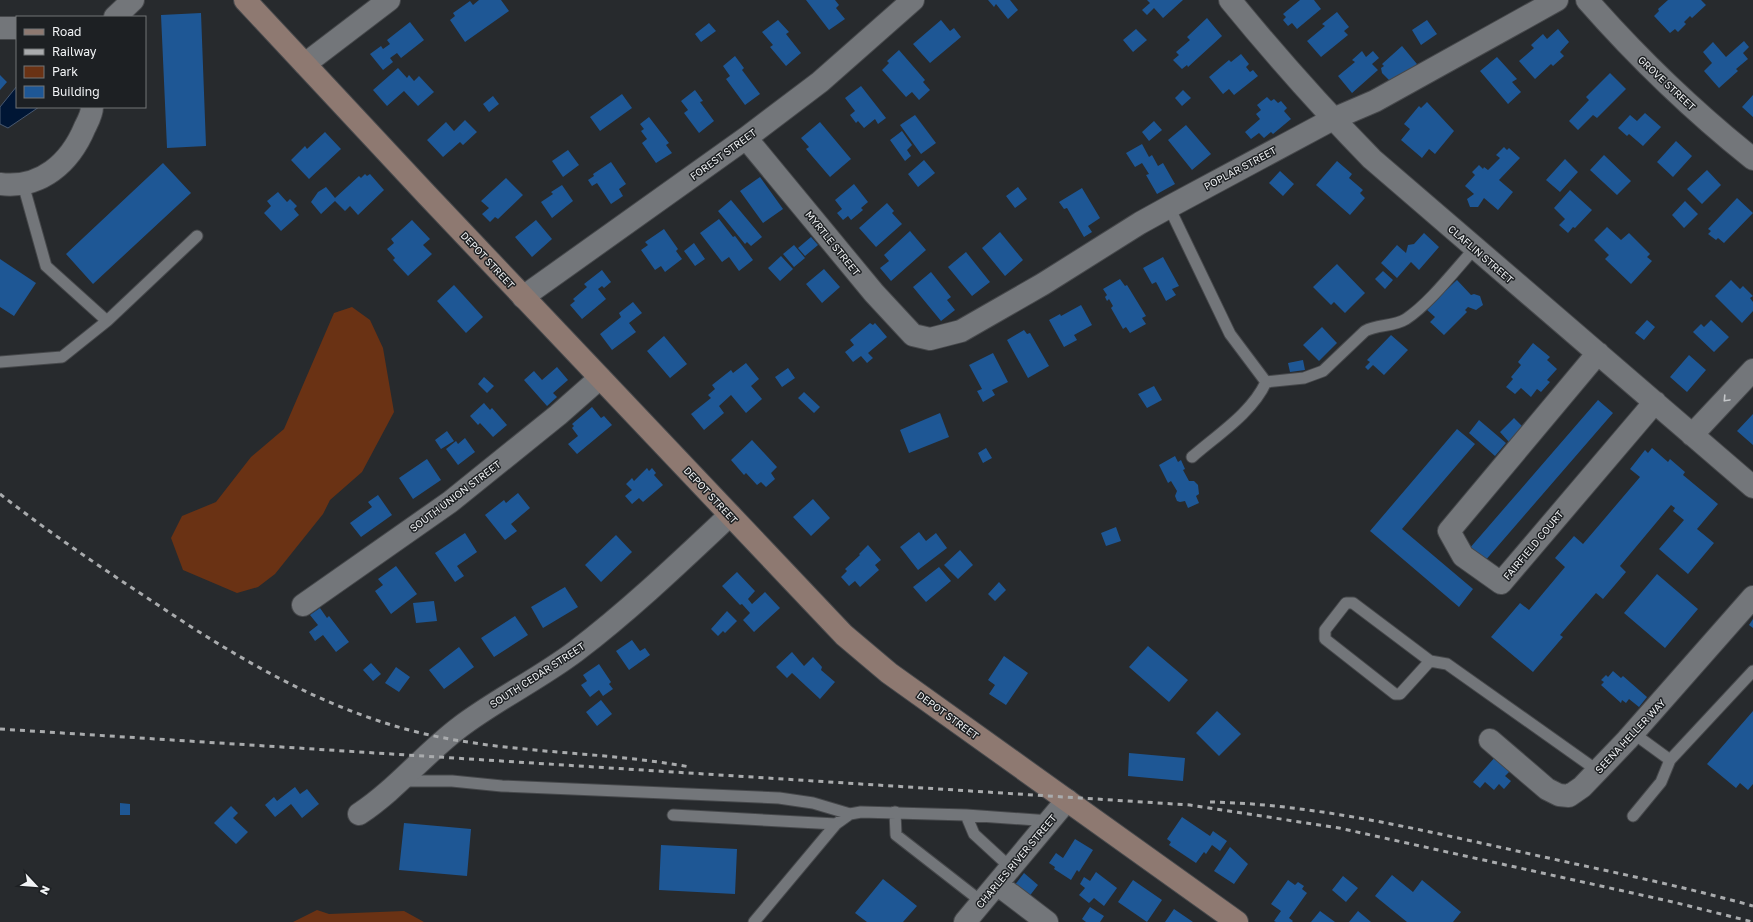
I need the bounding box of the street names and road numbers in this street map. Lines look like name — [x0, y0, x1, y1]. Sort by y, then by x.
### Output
street label: GROVE STREET — [1636, 53, 1698, 113]
street label: FOREST STREET — [688, 126, 758, 182]
street label: POPLAR STREET — [1202, 144, 1278, 192]
street label: MYRTLE STREET — [803, 208, 863, 278]
street label: CLAFLIN STREET — [1446, 223, 1516, 285]
street label: DEPOT STREET — [459, 229, 517, 291]
street label: SOUTH UNION STREET — [407, 458, 503, 534]
street label: DEPOT STREET — [682, 464, 740, 526]
street label: FAIRFIELD COURT — [1501, 508, 1565, 582]
street label: SOUTH CEDAR STREET — [487, 640, 587, 710]
street label: DEPOT STREET — [915, 689, 981, 741]
street label: SEENA HELLER WAY — [1593, 696, 1668, 776]
street label: CHARLES RIVER STREET — [973, 812, 1059, 910]

